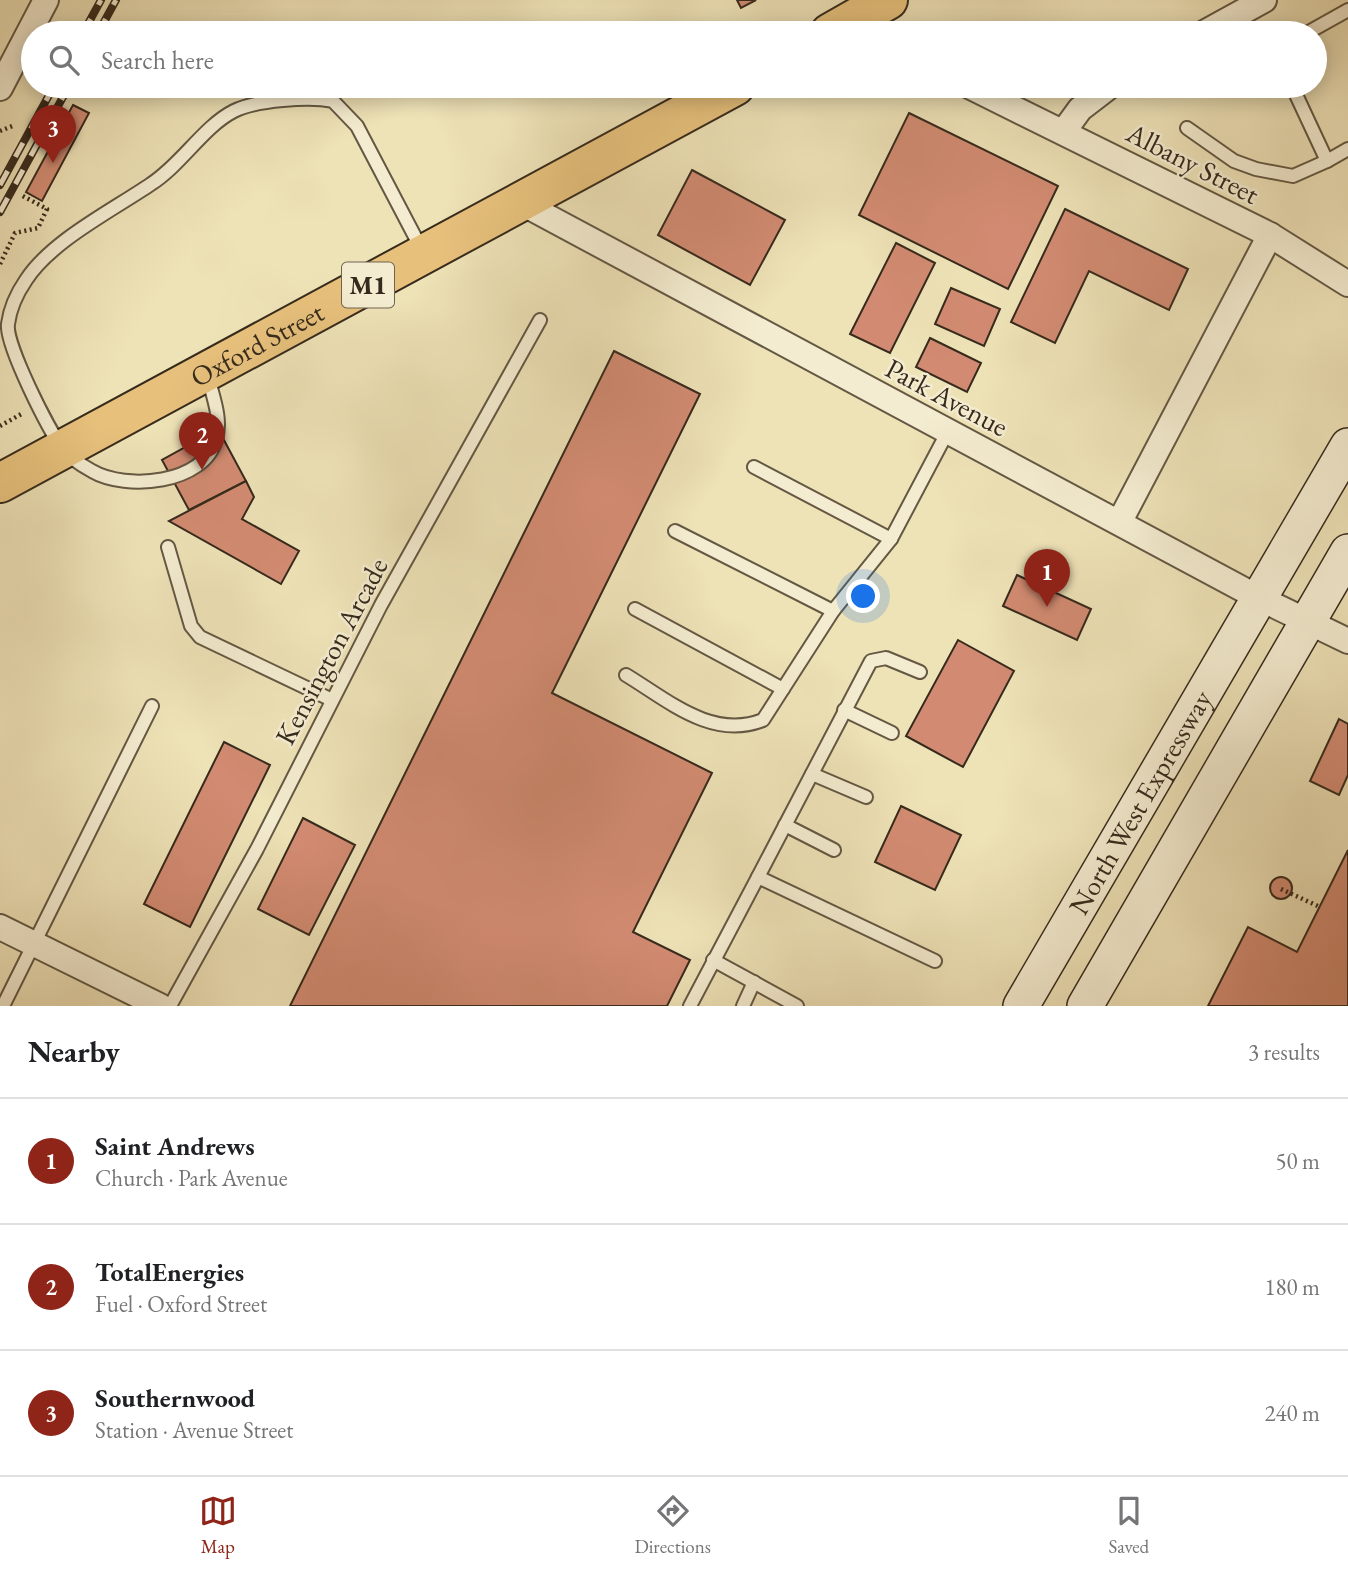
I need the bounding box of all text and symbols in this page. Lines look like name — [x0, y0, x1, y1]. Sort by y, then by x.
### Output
search box — [21, 21, 1327, 98]
icon: search — [45, 41, 83, 79]
text: Search here — [101, 43, 214, 77]
pin: 3 — [30, 105, 76, 163]
street label: Albany Street — [1120, 114, 1266, 212]
road number: M1 — [342, 262, 394, 308]
street label: Oxford Street — [184, 294, 330, 395]
street label: Park Avenue — [880, 350, 1015, 444]
pin: 2 — [179, 412, 225, 470]
pin: 1 — [1024, 549, 1070, 607]
street label: Kensington Arcade — [267, 551, 395, 751]
your location — [846, 579, 880, 613]
street label: North West Expressway — [1060, 683, 1220, 921]
text: Nearby — [28, 1032, 120, 1071]
text: 3 results — [1248, 1037, 1320, 1067]
text: Saint Andrews — [95, 1129, 255, 1163]
text: 1 — [45, 1146, 57, 1176]
text: 50 m — [1275, 1146, 1320, 1176]
text: Church · Park Avenue — [95, 1163, 288, 1193]
text: TotalEnergies — [95, 1255, 244, 1289]
text: 2 — [45, 1272, 57, 1302]
text: 180 m — [1264, 1272, 1320, 1302]
text: Fuel · Oxford Street — [95, 1289, 267, 1319]
text: Southernwood — [95, 1381, 255, 1415]
text: 3 — [45, 1398, 57, 1428]
text: 240 m — [1264, 1398, 1320, 1428]
text: Station · Avenue Street — [95, 1415, 293, 1445]
tab: Map — [199, 1492, 237, 1559]
tab: Directions — [634, 1492, 711, 1559]
tab: Saved — [1108, 1492, 1149, 1559]

